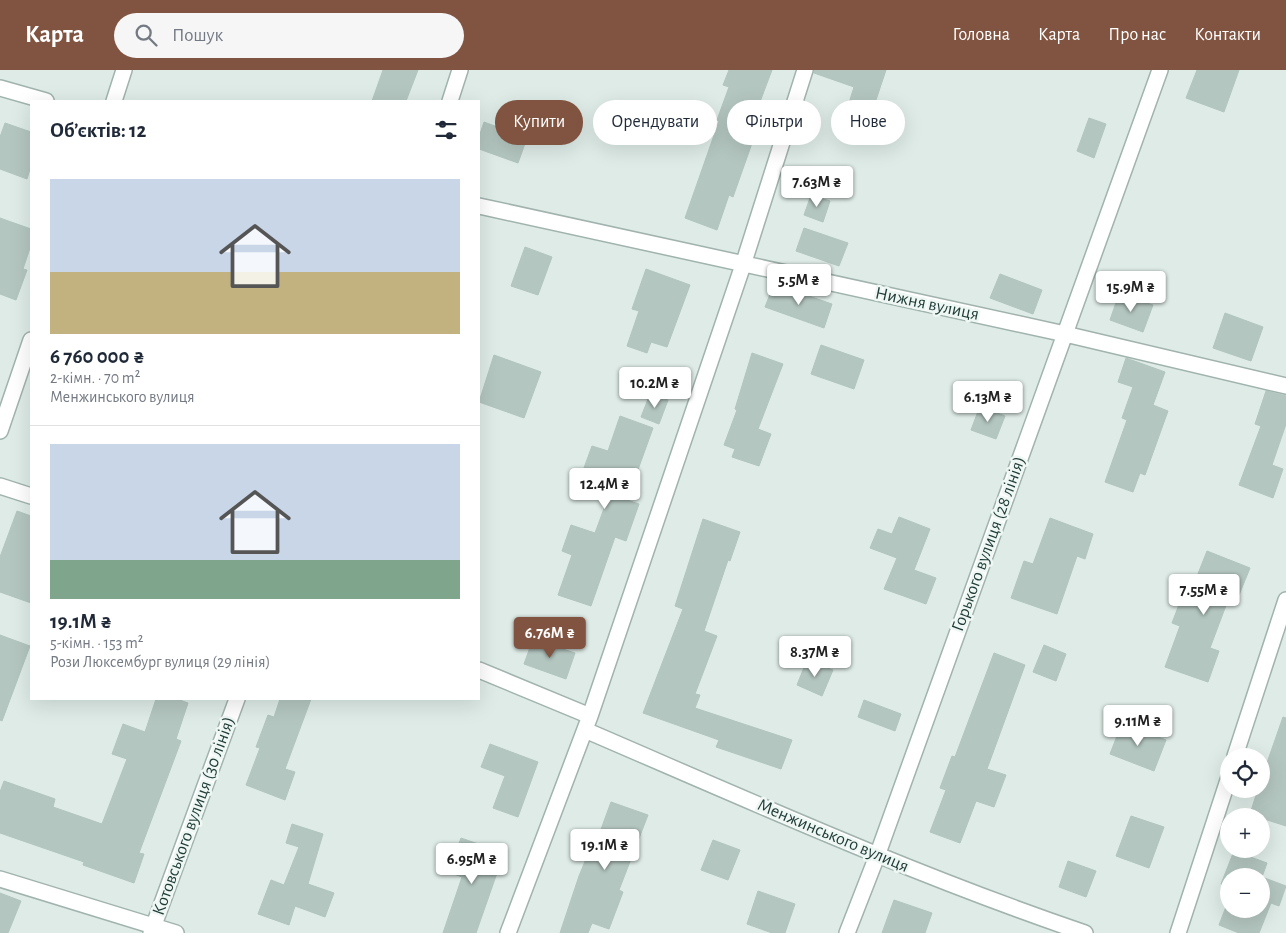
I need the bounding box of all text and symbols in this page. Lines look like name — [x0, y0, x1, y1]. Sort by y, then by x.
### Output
search box — [114, 13, 464, 58]
icon: search — [132, 21, 160, 49]
text: Карта — [25, 23, 84, 47]
text: Пошук — [172, 26, 223, 45]
text: Головна — [953, 26, 1010, 44]
text: Карта — [1038, 26, 1080, 44]
text: Про нас — [1108, 26, 1166, 44]
text: Контакти — [1194, 26, 1261, 44]
chip: Купити — [495, 100, 583, 145]
chip: Орендувати — [593, 100, 717, 145]
chip: Фільтри — [727, 100, 821, 145]
chip: Нове — [831, 100, 905, 145]
icon: filters — [432, 116, 460, 144]
text: Об’єктів: 12 — [50, 120, 146, 141]
pin: 7.63M ₴ — [771, 166, 863, 208]
text: 7.63M ₴ — [792, 174, 842, 190]
icon: home — [210, 211, 300, 301]
pin: 5.5M ₴ — [758, 264, 840, 306]
pin: 15.9M ₴ — [1085, 270, 1177, 313]
text: 5.5M ₴ — [778, 272, 820, 288]
text: 15.9M ₴ — [1107, 279, 1155, 295]
street label: Нижня вулиця — [873, 284, 981, 324]
text: 6 760 000 ₴ — [50, 346, 145, 367]
pin: 10.2M ₴ — [609, 366, 701, 409]
text: 2-кімн. · 70 m² — [50, 370, 140, 386]
text: 10.2M ₴ — [630, 375, 680, 391]
pin: 6.13M ₴ — [942, 380, 1034, 423]
text: Менжинського вулиця — [50, 389, 195, 405]
text: 6.13M ₴ — [964, 389, 1012, 405]
street label: Горького вулиця (28 лiнiя) — [949, 454, 1029, 634]
pin: 12.4M ₴ — [559, 468, 651, 510]
text: 12.4M ₴ — [580, 476, 630, 492]
icon: home — [210, 477, 300, 567]
pin: 7.55M ₴ — [1158, 574, 1250, 616]
text: 7.55M ₴ — [1180, 582, 1228, 598]
text: 19.1M ₴ — [50, 611, 112, 632]
pin: 6.76M ₴ — [504, 616, 596, 659]
text: 6.76M ₴ — [525, 625, 575, 641]
text: 5-кімн. · 153 m² — [50, 635, 143, 651]
pin: 8.37M ₴ — [769, 636, 861, 678]
text: 8.37M ₴ — [790, 644, 840, 660]
text: Рози Люксембург вулиця (29 лiнiя) — [50, 654, 270, 670]
pin: 9.11M ₴ — [1092, 704, 1184, 747]
text: 9.11M ₴ — [1114, 713, 1162, 729]
street label: Котовського вулиця (30 лiнiя) — [150, 714, 238, 918]
map controls — [1220, 748, 1270, 918]
button: locate — [1220, 748, 1270, 798]
street label: Менжинського вулиця — [755, 796, 911, 876]
button: + — [1220, 808, 1270, 858]
pin: 19.1M ₴ — [559, 828, 651, 871]
text: 19.1M ₴ — [581, 837, 629, 853]
pin: 6.95M ₴ — [426, 842, 518, 885]
text: 6.95M ₴ — [447, 851, 497, 867]
button: − — [1220, 868, 1270, 918]

